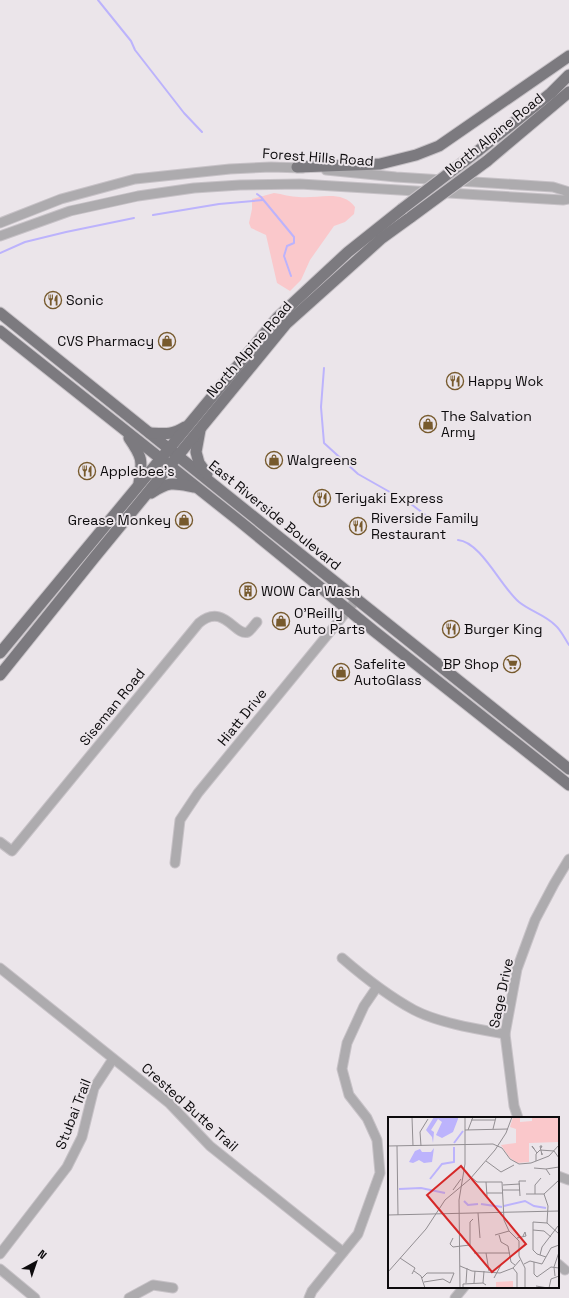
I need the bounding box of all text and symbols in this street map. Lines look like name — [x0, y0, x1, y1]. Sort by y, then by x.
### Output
street label: North Alpine Road — [441, 89, 547, 179]
street label: Forest Hills Road — [262, 144, 374, 170]
restaurant icon: Sonic — [43, 290, 63, 310]
place label: Sonic — [66, 291, 104, 309]
street label: North Alpine Road — [202, 297, 296, 401]
shop icon: CVS Pharmacy — [157, 331, 177, 351]
place label: CVS Pharmacy — [57, 332, 154, 350]
restaurant icon: Happy Wok — [445, 371, 465, 391]
place label: Happy Wok — [468, 372, 544, 390]
place label: The Salvation Army — [441, 407, 532, 441]
shop icon: The Salvation Army — [418, 414, 438, 434]
shop icon: Walgreens — [264, 450, 284, 470]
place label: Walgreens — [287, 451, 357, 469]
street label: East Riverside Boulevard — [205, 456, 345, 574]
restaurant icon: Applebee's — [77, 461, 97, 481]
place label: Applebee's — [100, 462, 175, 480]
restaurant icon: Teriyaki Express — [312, 488, 332, 508]
place label: Teriyaki Express — [335, 489, 443, 507]
place label: Riverside Family Restaurant — [371, 509, 479, 543]
shop icon: Grease Monkey — [174, 510, 194, 530]
place label: Grease Monkey — [68, 511, 171, 529]
restaurant icon: Riverside Family Restaurant — [348, 516, 368, 536]
building icon: WOW Car Wash — [238, 581, 258, 601]
place label: WOW Car Wash — [261, 582, 360, 600]
place label: O'Reilly Auto Parts — [294, 604, 365, 638]
shop icon: O'Reilly Auto Parts — [271, 611, 291, 631]
restaurant icon: Burger King — [441, 619, 461, 639]
place label: Burger King — [464, 620, 543, 638]
supermarket icon: BP Shop — [502, 654, 522, 674]
place label: Safelite AutoGlass — [354, 655, 422, 689]
place label: BP Shop — [443, 655, 499, 673]
shop icon: Safelite AutoGlass — [331, 662, 351, 682]
street label: Siseman Road — [75, 665, 149, 749]
street label: Hiatt Drive — [213, 685, 271, 749]
street label: Sage Drive — [485, 956, 517, 1030]
street label: Crested Butte Trail — [138, 1059, 242, 1155]
street label: Stubai Trail — [51, 1076, 95, 1152]
inset map — [388, 1117, 559, 1288]
north arrow — [16, 1242, 56, 1282]
text: N — [35, 1247, 50, 1262]

